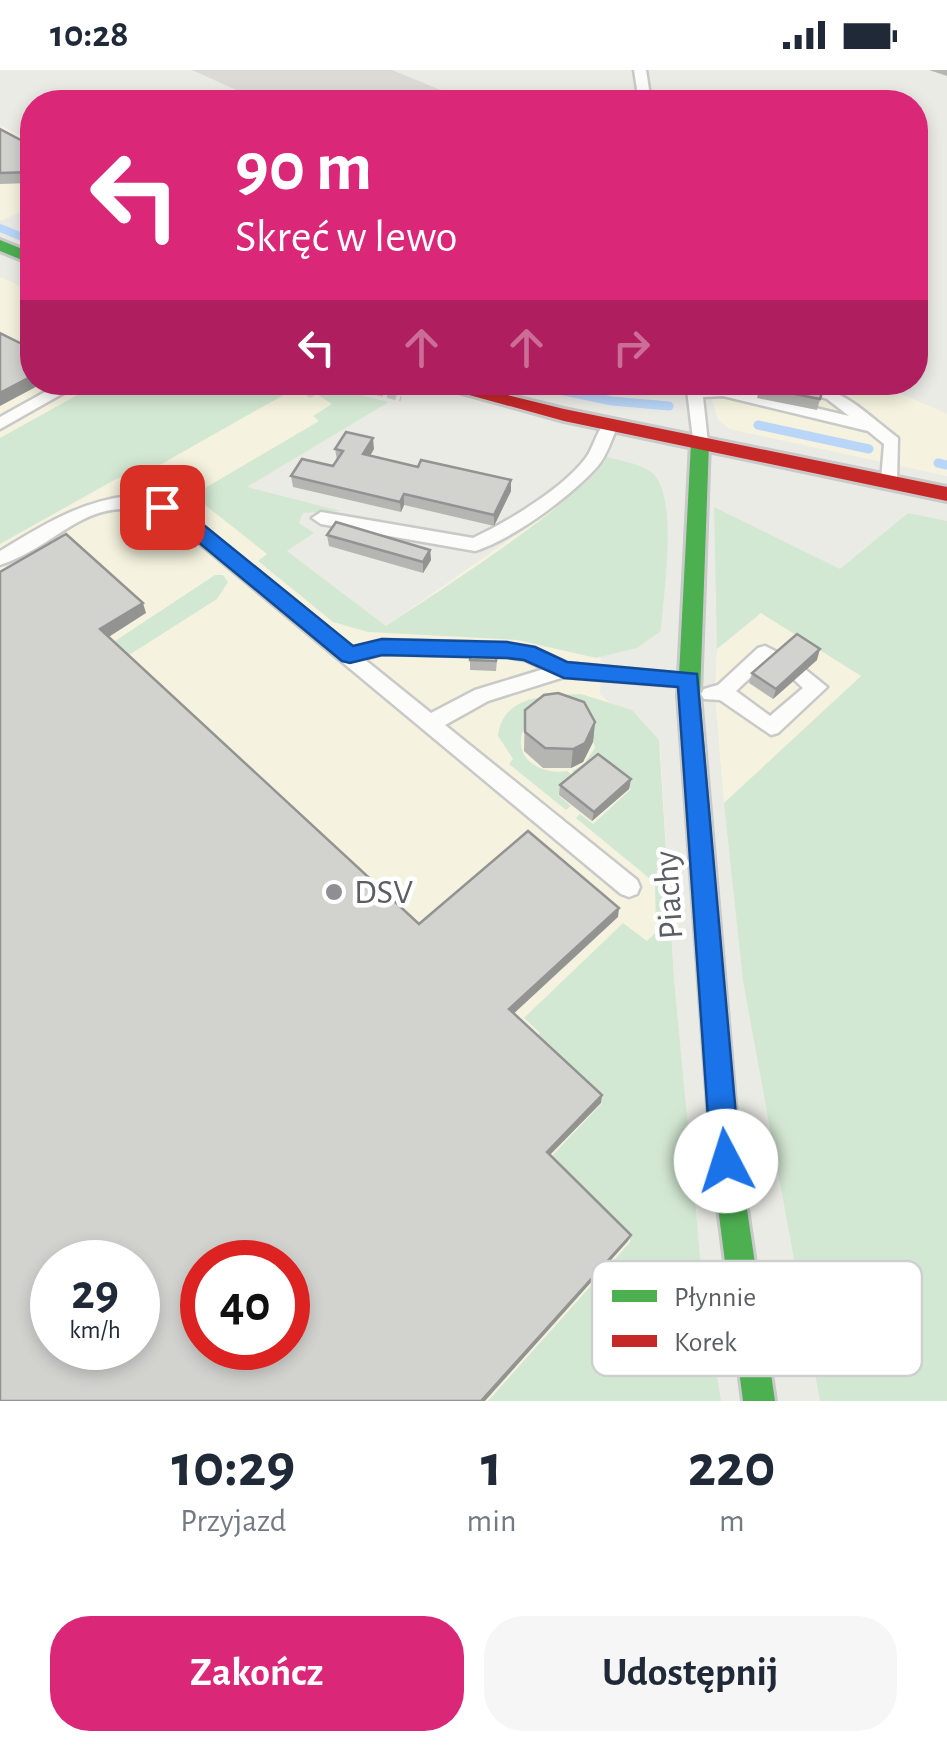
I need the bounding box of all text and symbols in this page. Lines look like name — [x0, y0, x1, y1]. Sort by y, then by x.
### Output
text: 10:28 — [50, 16, 129, 54]
icon: left — [70, 130, 200, 260]
text: 90 m — [235, 133, 372, 203]
text: Skręć w lewo — [235, 215, 458, 260]
icon: left — [289, 320, 344, 375]
icon: ahead — [394, 320, 449, 375]
icon: ahead — [499, 320, 554, 375]
icon: right — [604, 320, 659, 375]
pin — [120, 465, 205, 550]
icon: arrive — [135, 480, 190, 535]
street label: Piachy — [648, 849, 690, 940]
place label: DSV — [354, 875, 413, 910]
marker: DSV — [323, 881, 345, 903]
position arrow — [674, 1109, 778, 1213]
speed limit sign: 40 — [180, 1240, 310, 1370]
legend — [592, 1261, 922, 1376]
text: 29 — [71, 1268, 119, 1318]
text: Płynnie — [674, 1284, 756, 1312]
text: km/h — [69, 1318, 121, 1343]
text: Korek — [674, 1329, 737, 1357]
text: 10:29 — [171, 1437, 295, 1497]
text: 1 — [481, 1437, 502, 1497]
text: 220 — [688, 1437, 776, 1497]
text: Przyjazd — [180, 1505, 286, 1537]
text: min — [467, 1505, 516, 1537]
text: m — [719, 1505, 745, 1537]
button: Zakończ — [50, 1616, 464, 1731]
button: Udostępnij — [484, 1616, 897, 1731]

